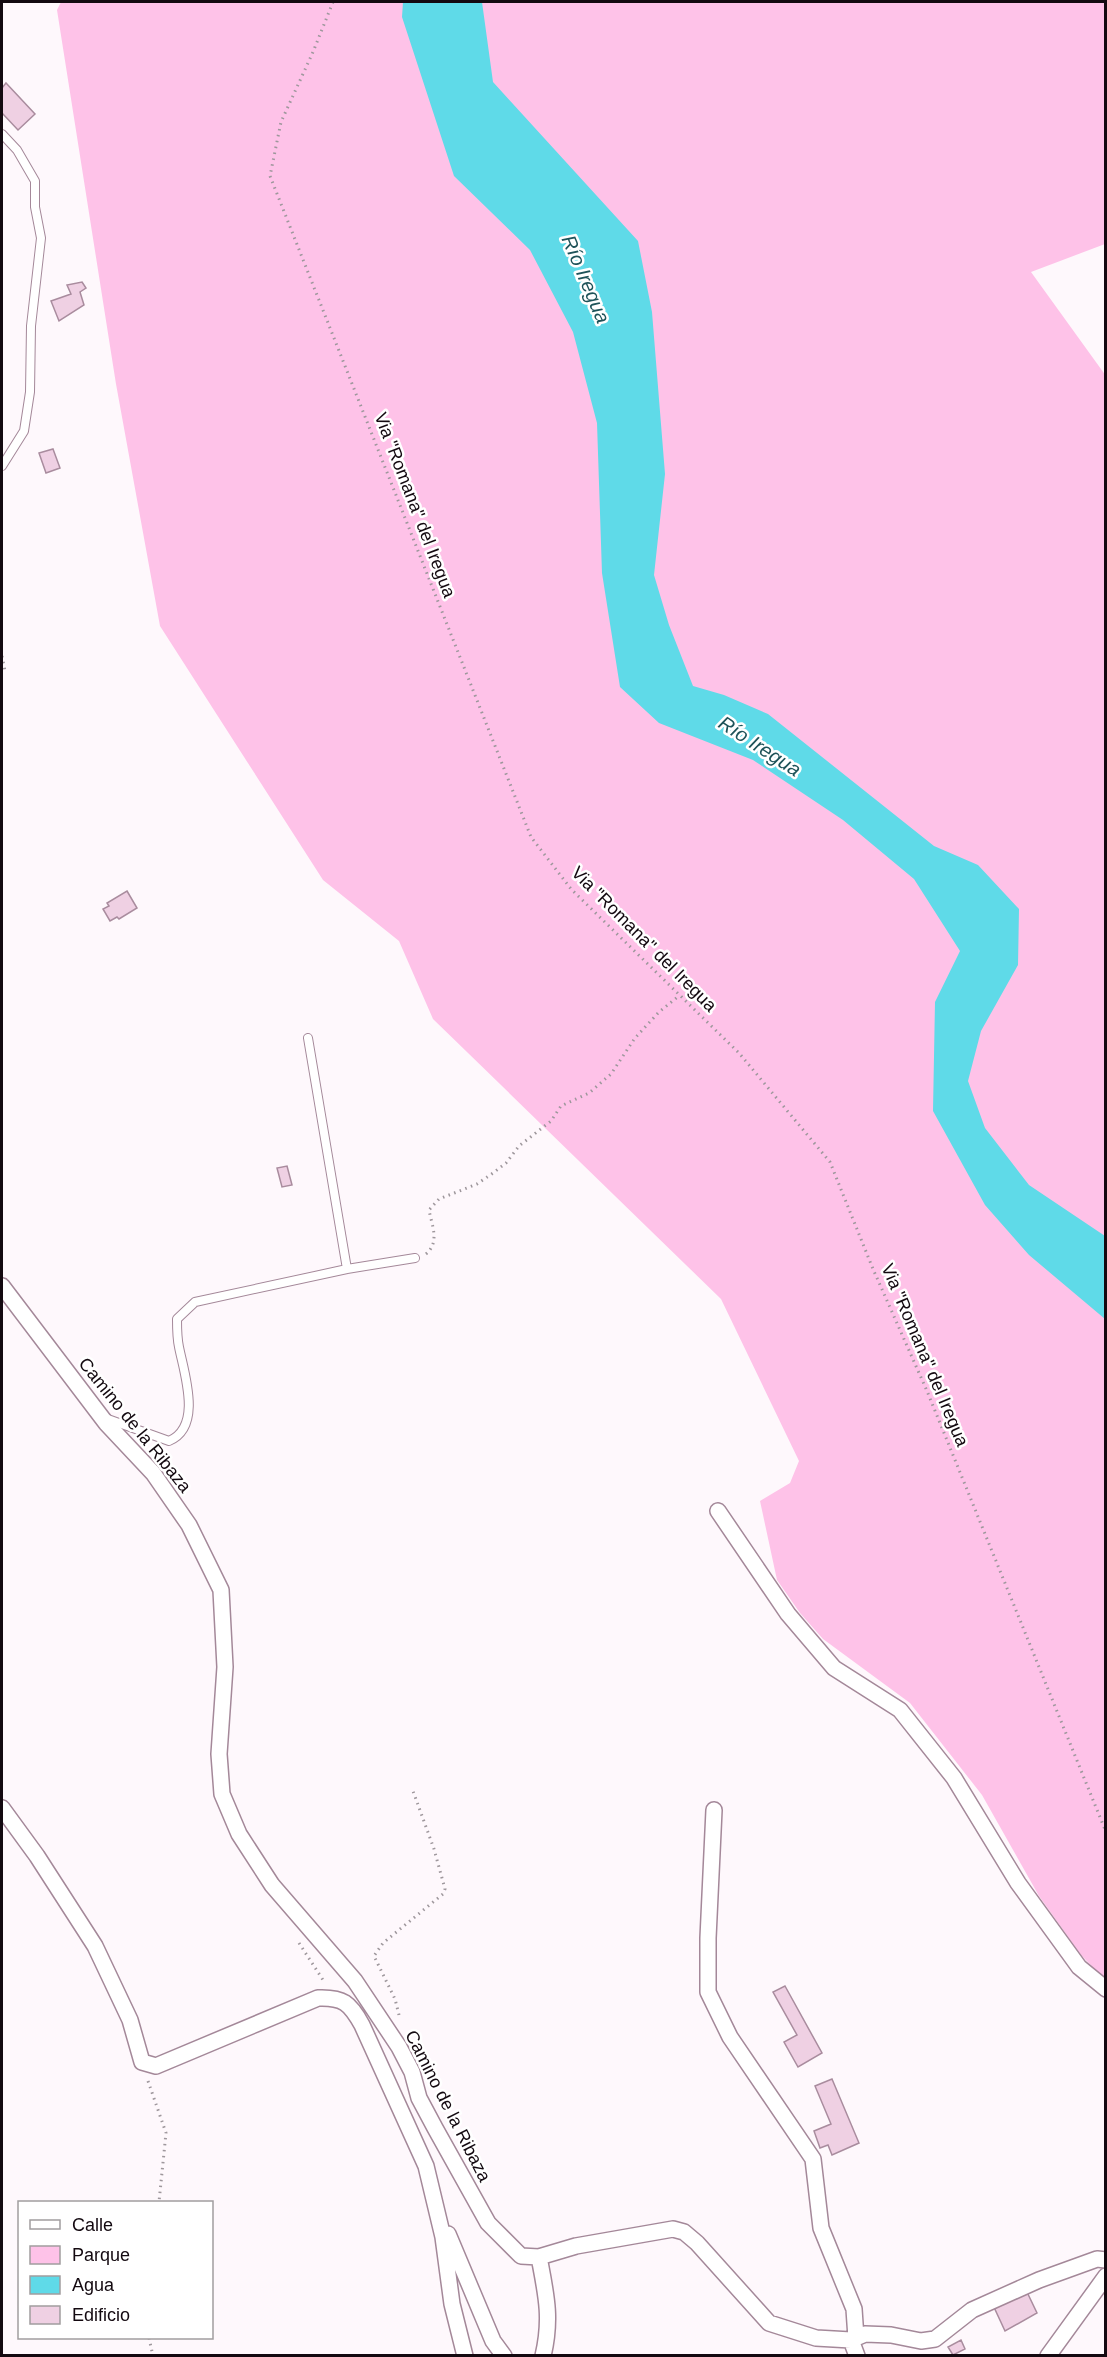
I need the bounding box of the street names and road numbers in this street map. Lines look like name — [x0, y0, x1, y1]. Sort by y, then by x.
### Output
street label: Via "Romana" del Iregua — [370, 410, 460, 601]
street label: Via "Romana" del Iregua — [567, 862, 721, 1016]
street label: Via "Romana" del Iregua — [877, 1261, 973, 1450]
street label: Camino de la Ribaza — [75, 1354, 196, 1497]
street label: Camino de la Ribaza — [401, 2027, 495, 2186]

